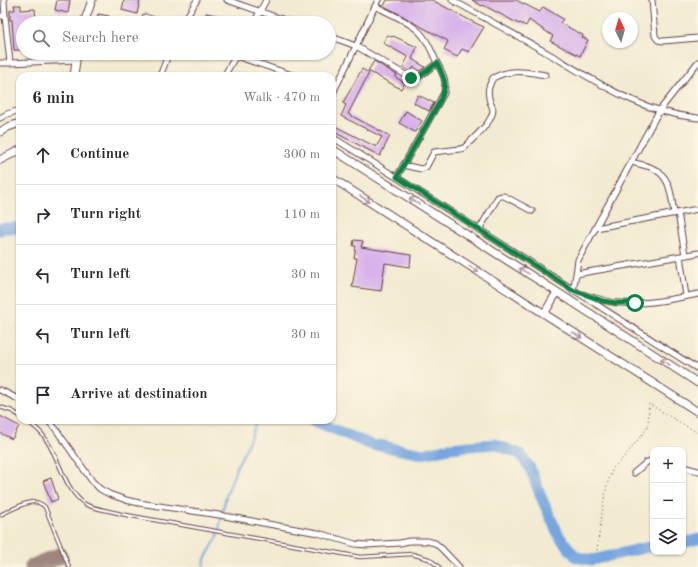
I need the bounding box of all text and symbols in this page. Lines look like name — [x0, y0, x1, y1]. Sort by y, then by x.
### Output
north arrow — [602, 12, 638, 48]
search box — [16, 16, 336, 60]
icon: search — [30, 27, 52, 49]
text: Search here — [62, 31, 139, 46]
route end — [402, 69, 420, 87]
text: 6 min — [32, 90, 75, 107]
text: Walk · 470 m — [243, 91, 320, 104]
icon: ahead — [32, 144, 54, 166]
text: Continue — [70, 147, 129, 162]
text: 300 m — [283, 148, 320, 161]
one-way arrow — [359, 196, 371, 204]
one-way arrow — [408, 197, 420, 205]
icon: right — [32, 204, 54, 226]
text: Turn right — [70, 207, 141, 222]
text: 110 m — [283, 208, 320, 221]
icon: left — [32, 264, 54, 286]
one-way arrow — [468, 266, 480, 274]
text: Turn left — [70, 267, 130, 282]
one-way arrow — [519, 267, 530, 275]
text: 30 m — [291, 268, 320, 281]
route start — [626, 294, 644, 312]
icon: left — [32, 324, 54, 346]
text: Turn left — [70, 327, 130, 342]
text: 30 m — [291, 328, 320, 341]
one-way arrow — [571, 331, 582, 339]
one-way arrow — [659, 357, 671, 365]
icon: arrive — [32, 384, 54, 406]
text: Arrive at destination — [70, 387, 208, 402]
map controls — [650, 447, 686, 555]
button: + — [650, 447, 686, 483]
button: − — [650, 483, 686, 519]
button: layers — [650, 519, 686, 555]

